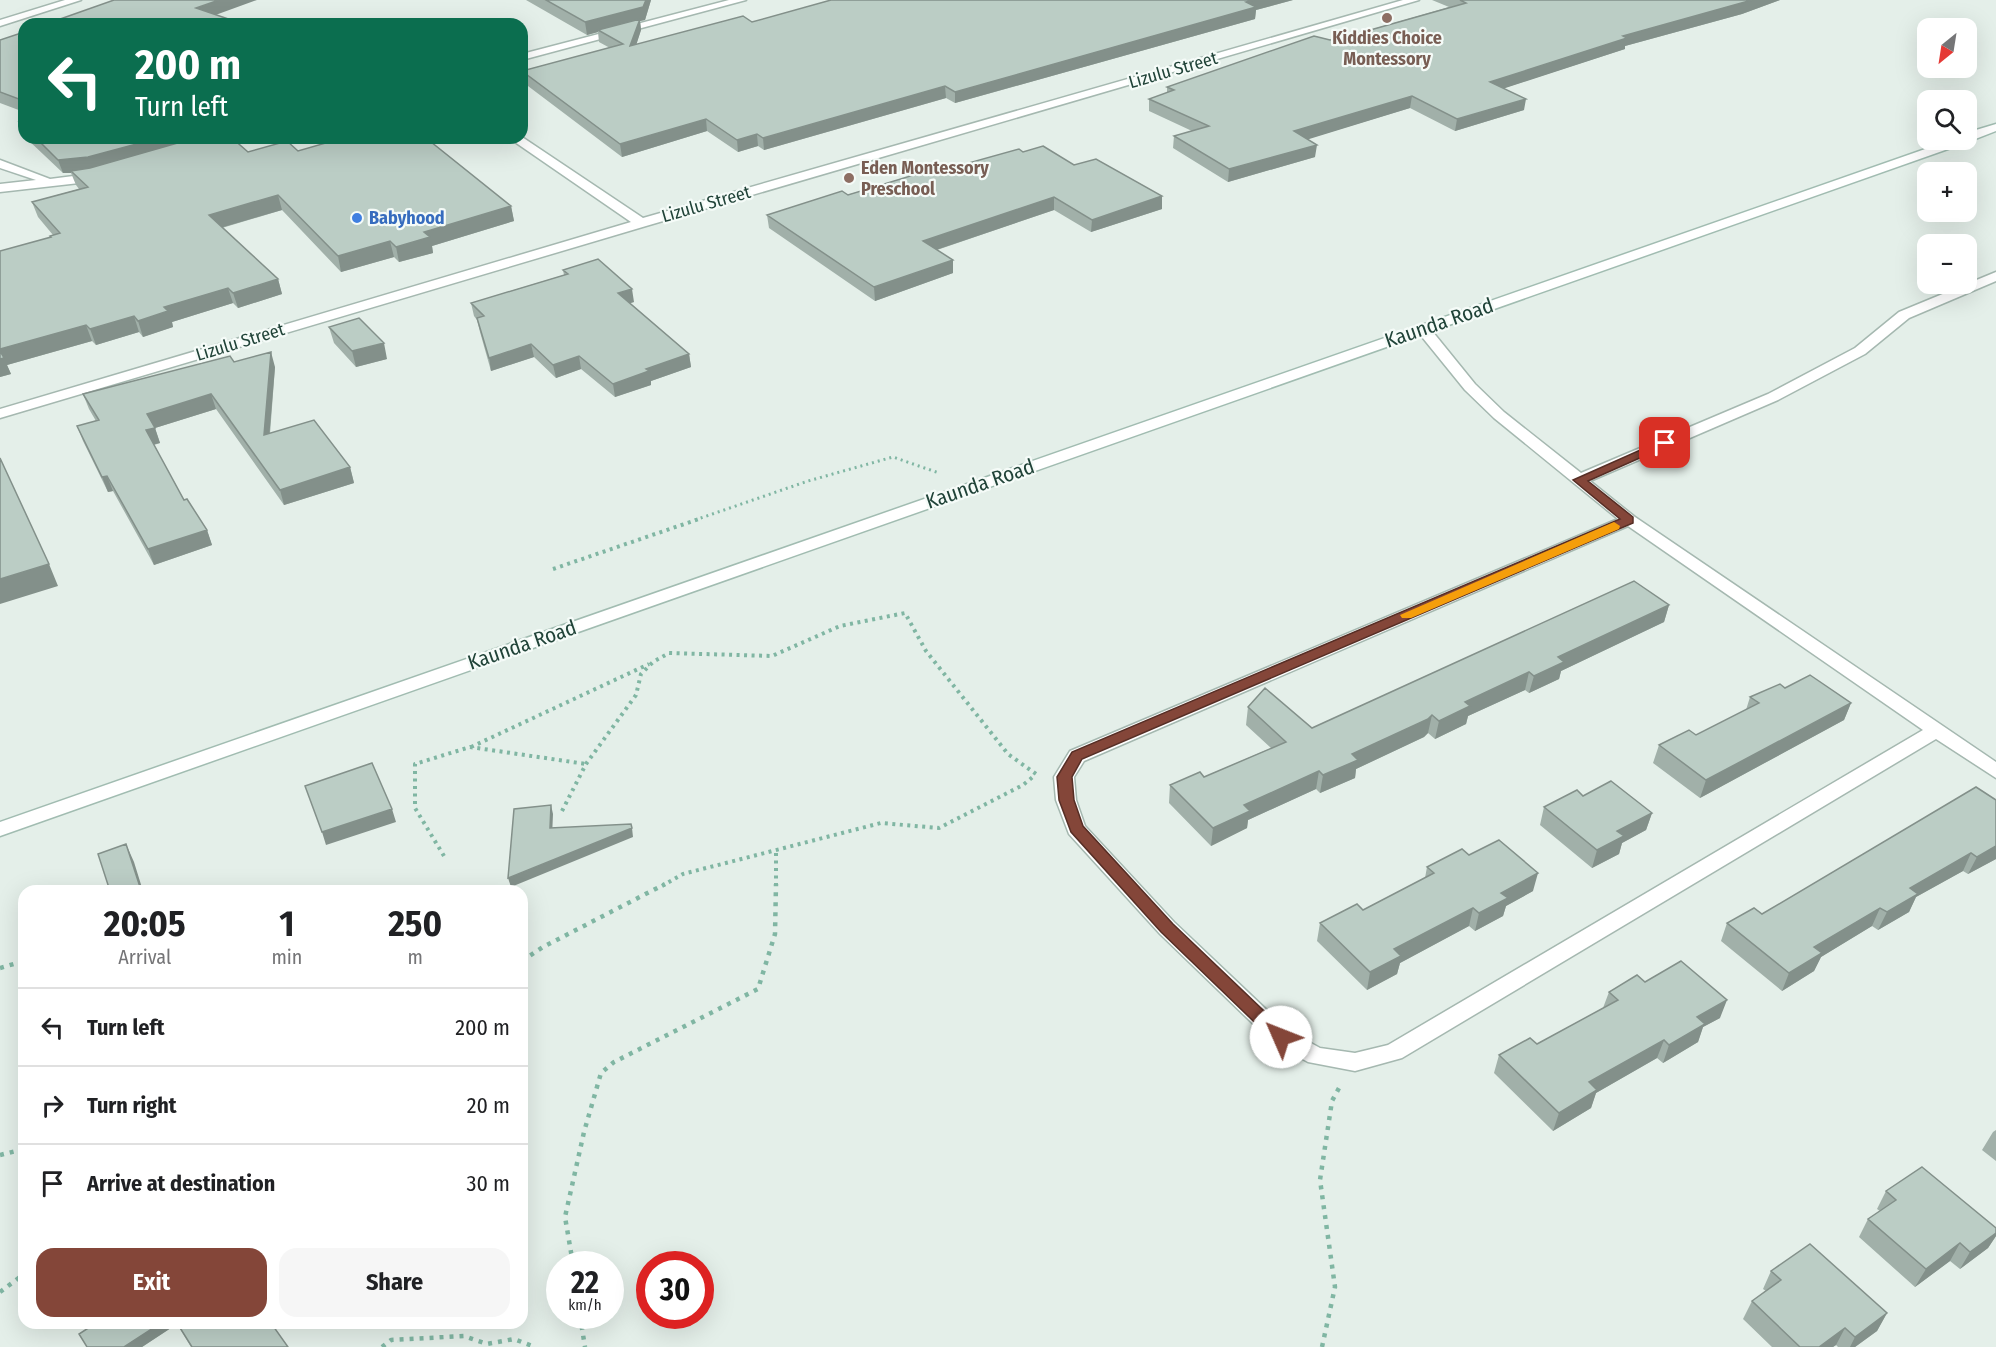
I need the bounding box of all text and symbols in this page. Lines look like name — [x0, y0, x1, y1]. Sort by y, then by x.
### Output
marker: Kiddies Choice Montessory — [1380, 11, 1394, 25]
north arrow — [1917, 18, 1977, 78]
map controls — [1917, 18, 1977, 294]
place label: Kiddies Choice Montessory — [1332, 27, 1442, 70]
text: 200 m — [135, 40, 241, 90]
icon: left — [36, 42, 114, 120]
street label: Lizulu Street — [1126, 47, 1220, 93]
button: search — [1917, 90, 1977, 150]
text: Turn left — [135, 91, 228, 123]
place label: Eden Montessory Preschool — [861, 157, 989, 200]
button: + — [1917, 162, 1977, 222]
marker: Eden Montessory Preschool — [842, 171, 856, 185]
street label: Lizulu Street — [659, 181, 753, 227]
place label: Babyhood — [369, 207, 445, 229]
marker: Babyhood — [350, 211, 364, 225]
button: − — [1917, 234, 1977, 294]
street label: Kaunda Road — [1381, 292, 1497, 354]
street label: Lizulu Street — [193, 318, 287, 366]
pin — [1639, 417, 1690, 468]
icon: arrive — [1648, 426, 1681, 459]
street label: Kaunda Road — [922, 453, 1038, 515]
street label: Kaunda Road — [464, 614, 580, 676]
text: 20:05 — [104, 902, 186, 946]
text: 1 — [279, 902, 295, 946]
text: 250 — [388, 902, 442, 946]
text: Arrival — [118, 945, 171, 969]
text: min — [271, 945, 302, 969]
text: m — [407, 945, 423, 969]
position arrow — [1249, 1005, 1313, 1069]
icon: left — [36, 1011, 69, 1044]
text: Turn left — [87, 1014, 165, 1041]
text: 200 m — [455, 1014, 510, 1041]
icon: right — [36, 1089, 69, 1122]
text: Turn right — [87, 1092, 176, 1119]
text: 20 m — [467, 1092, 510, 1119]
icon: arrive — [36, 1167, 69, 1200]
text: Arrive at destination — [87, 1170, 275, 1197]
text: 30 m — [467, 1170, 510, 1197]
button: Exit — [36, 1248, 267, 1317]
button: Share — [279, 1248, 510, 1317]
speed limit sign: 30 — [636, 1251, 714, 1329]
text: 22 — [571, 1265, 599, 1301]
text: km/h — [568, 1296, 602, 1314]

